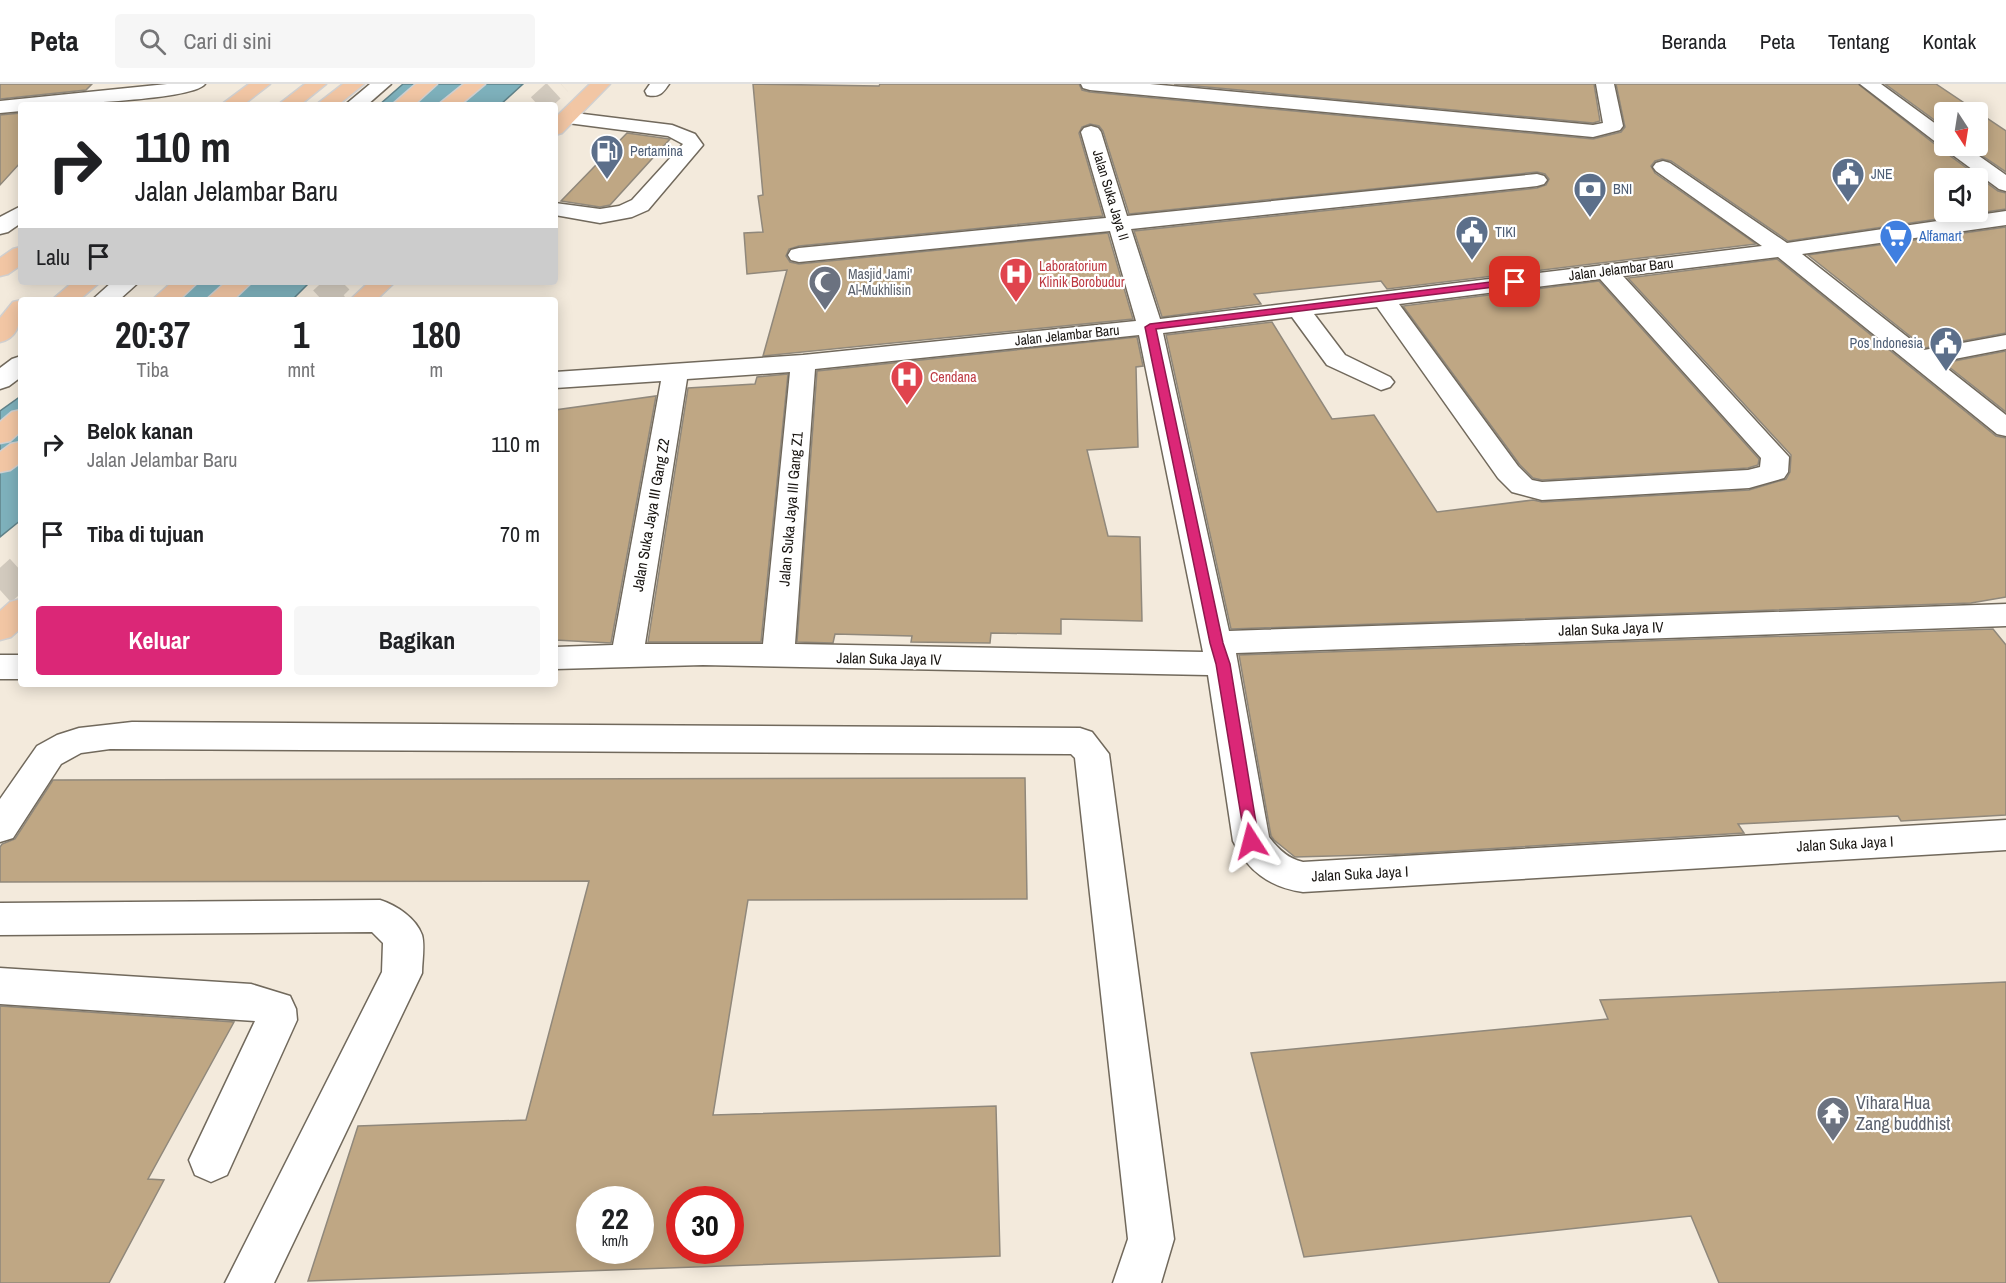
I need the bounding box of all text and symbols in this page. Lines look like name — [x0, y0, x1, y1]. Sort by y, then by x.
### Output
search box — [115, 14, 535, 68]
text: Peta — [30, 22, 79, 60]
icon: search — [136, 25, 169, 58]
text: Cari di sini — [184, 26, 272, 56]
text: Beranda — [1662, 27, 1727, 56]
text: Peta — [1760, 27, 1795, 56]
text: Tentang — [1828, 27, 1889, 56]
text: Kontak — [1922, 27, 1976, 56]
north arrow — [1934, 102, 1988, 156]
map controls — [1934, 102, 1988, 222]
text: 110 m — [135, 119, 231, 175]
icon: right — [36, 126, 114, 204]
fuel station icon: Pertamina — [589, 133, 625, 180]
place label: Pertamina — [630, 142, 684, 160]
street label: Jalan Suka Jaya II — [1089, 148, 1133, 242]
public building icon: JNE — [1830, 156, 1866, 203]
place label: JNE — [1871, 165, 1893, 183]
button: sound — [1934, 168, 1988, 222]
bank icon: BNI — [1572, 171, 1608, 218]
text: Jalan Jelambar Baru — [135, 173, 338, 209]
place label: BNI — [1613, 180, 1632, 198]
public building icon: TIKI — [1454, 214, 1490, 261]
supermarket icon: Alfamart — [1878, 218, 1914, 265]
place label: TIKI — [1495, 223, 1516, 241]
place label: Alfamart — [1918, 227, 1962, 245]
icon: arrive — [82, 240, 115, 273]
text: Lalu — [36, 242, 70, 272]
street label: Jalan Jelambar Baru — [1568, 254, 1674, 284]
hospital icon: Laboratorium Klinik Borobudur — [998, 256, 1034, 303]
pin — [1489, 256, 1540, 307]
place label: Laboratorium Klinik Borobudur — [1039, 257, 1125, 291]
mosque icon: Masjid Jami' Al-Mukhlisin — [807, 264, 843, 311]
place label: Masjid Jami' Al-Mukhlisin — [847, 265, 912, 299]
icon: arrive — [1498, 265, 1531, 298]
text: 20:37 — [115, 311, 190, 359]
text: 1 — [293, 311, 309, 359]
text: 180 — [412, 311, 461, 359]
street label: Jalan Jelambar Baru — [1014, 321, 1120, 349]
public building icon: Pos Indonesia — [1928, 325, 1964, 372]
place label: Pos Indonesia — [1850, 334, 1924, 352]
text: Tiba — [136, 356, 169, 383]
text: mnt — [287, 356, 315, 383]
text: m — [430, 356, 443, 383]
hospital icon: Cendana — [889, 359, 925, 406]
place label: Cendana — [930, 368, 977, 386]
text: Belok kanan — [87, 416, 193, 446]
icon: right — [36, 428, 69, 461]
text: 110 m — [491, 429, 540, 459]
street label: Jalan Suka Jaya III Gang Z1 — [773, 431, 808, 587]
street label: Jalan Suka Jaya III Gang Z2 — [627, 437, 674, 593]
text: Jalan Jelambar Baru — [87, 446, 237, 473]
icon: arrive — [36, 518, 69, 551]
text: Tiba di tujuan — [87, 519, 204, 549]
text: 70 m — [500, 519, 540, 549]
button: Keluar — [36, 606, 282, 675]
button: Bagikan — [294, 606, 540, 675]
street label: Jalan Suka Jaya IV — [1558, 616, 1665, 641]
street label: Jalan Suka Jaya IV — [836, 647, 943, 670]
position arrow — [1219, 809, 1283, 873]
street label: Jalan Suka Jaya I — [1796, 830, 1894, 857]
street label: Jalan Suka Jaya I — [1311, 860, 1409, 887]
place label: Vihara Hua Zang buddhist — [1856, 1090, 1950, 1136]
temple icon: Vihara Hua Zang buddhist — [1815, 1095, 1851, 1142]
speed limit sign: 30 — [666, 1186, 744, 1264]
text: 22 — [601, 1198, 629, 1238]
text: km/h — [602, 1230, 628, 1251]

